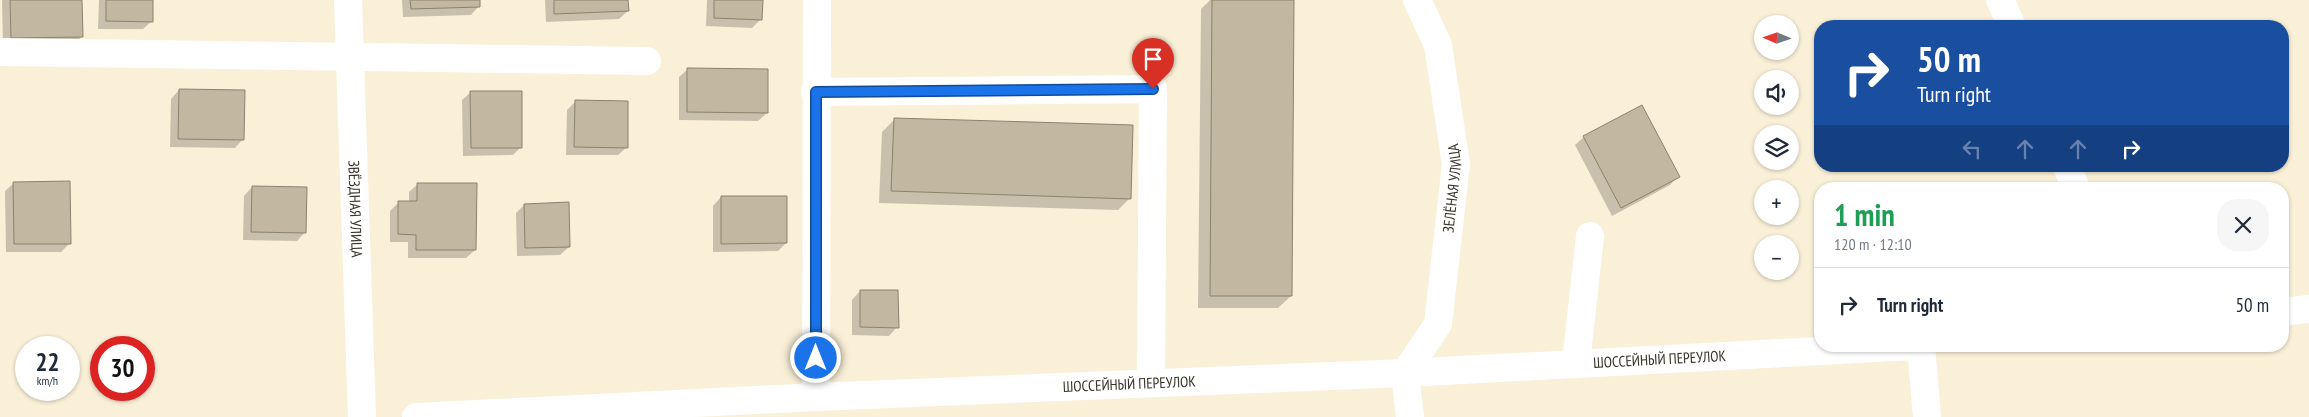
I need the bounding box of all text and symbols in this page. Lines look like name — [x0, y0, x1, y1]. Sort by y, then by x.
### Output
north arrow — [1754, 15, 1799, 60]
map controls — [1754, 15, 1799, 280]
text: 50 m — [1917, 36, 1981, 82]
pin — [1132, 38, 1174, 89]
icon: right — [1834, 40, 1899, 105]
icon: arrive — [1139, 45, 1167, 73]
button: sound — [1754, 70, 1799, 115]
text: Turn right — [1917, 80, 1991, 108]
button: layers — [1754, 125, 1799, 170]
icon: left — [1958, 135, 1986, 163]
icon: ahead — [2011, 135, 2039, 163]
icon: ahead — [2064, 135, 2092, 163]
icon: right — [2117, 135, 2145, 163]
street label: ЗЕЛЁНАЯ УЛИЦА — [1438, 142, 1465, 234]
street label: ЗВЁЗДНАЯ УЛИЦА — [344, 160, 367, 259]
button: + — [1754, 180, 1799, 225]
text: 1 min — [1834, 195, 1895, 234]
button: close — [2217, 199, 2269, 251]
text: 120 m · 12:10 — [1834, 234, 1912, 254]
button: − — [1754, 235, 1799, 280]
icon: right — [1834, 291, 1862, 319]
text: Turn right — [1877, 293, 1943, 317]
text: 50 m — [2236, 293, 2269, 317]
position arrow — [789, 331, 841, 383]
speed limit sign: 30 — [90, 336, 155, 401]
text: 22 — [36, 346, 59, 378]
street label: ШОССЕЙНЫЙ ПЕРЕУЛОК — [1593, 346, 1727, 372]
street label: ШОССЕЙНЫЙ ПЕРЕУЛОК — [1062, 372, 1197, 396]
text: km/h — [37, 373, 58, 388]

